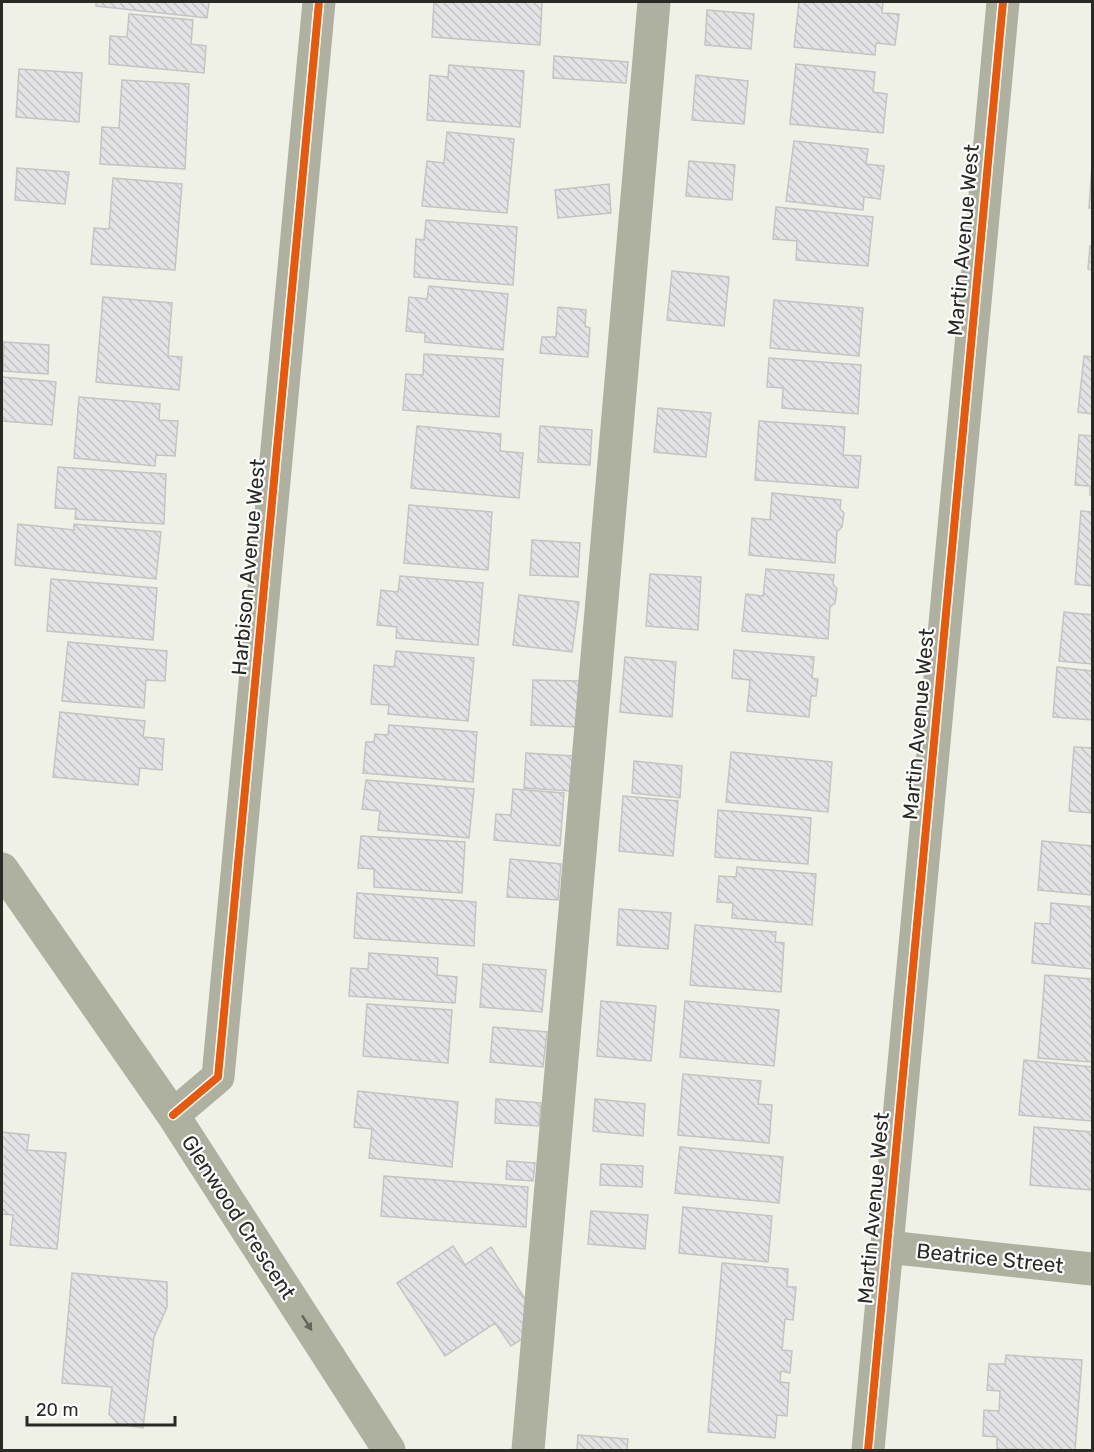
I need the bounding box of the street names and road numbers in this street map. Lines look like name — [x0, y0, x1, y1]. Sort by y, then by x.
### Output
street label: Martin Avenue West — [942, 143, 984, 337]
street label: Harbison Avenue West — [226, 458, 270, 676]
street label: Martin Avenue West — [897, 627, 939, 821]
street label: Martin Avenue West — [852, 1111, 894, 1305]
street label: Glenwood Crescent — [177, 1130, 301, 1304]
street label: Beatrice Street — [915, 1238, 1065, 1278]

